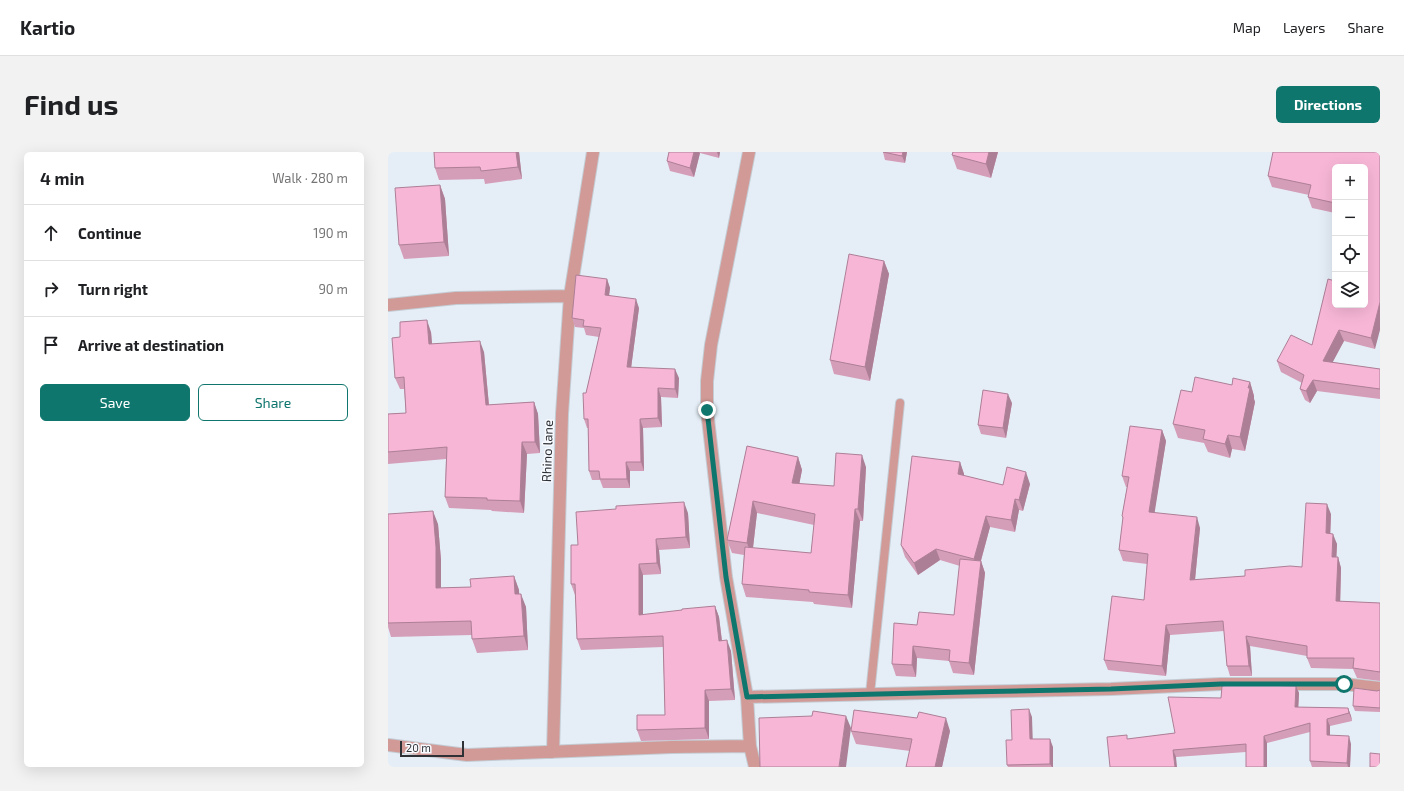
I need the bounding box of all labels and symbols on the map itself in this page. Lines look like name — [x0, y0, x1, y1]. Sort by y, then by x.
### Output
route end — [698, 401, 716, 419]
street label: Rhino lane — [538, 420, 556, 482]
route start — [1335, 675, 1353, 693]
scale bar — [400, 739, 464, 758]

